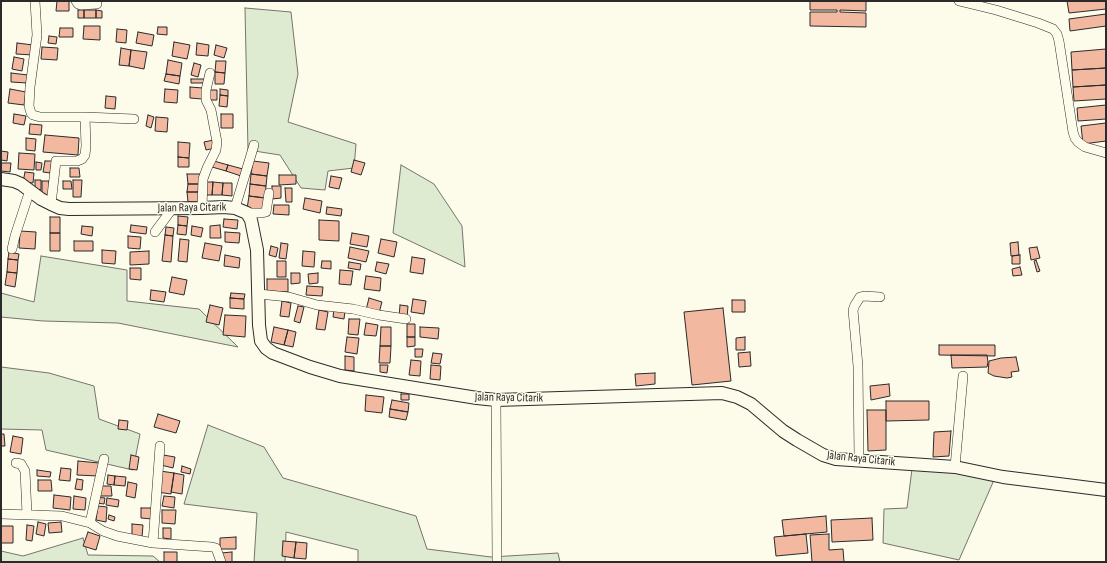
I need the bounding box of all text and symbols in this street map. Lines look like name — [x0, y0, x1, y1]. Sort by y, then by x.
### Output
street label: Jalan Raya Citarik — [158, 200, 226, 216]
street label: Jalan Raya Citarik — [475, 390, 543, 406]
street label: Jalan Raya Citarik — [826, 448, 896, 470]

